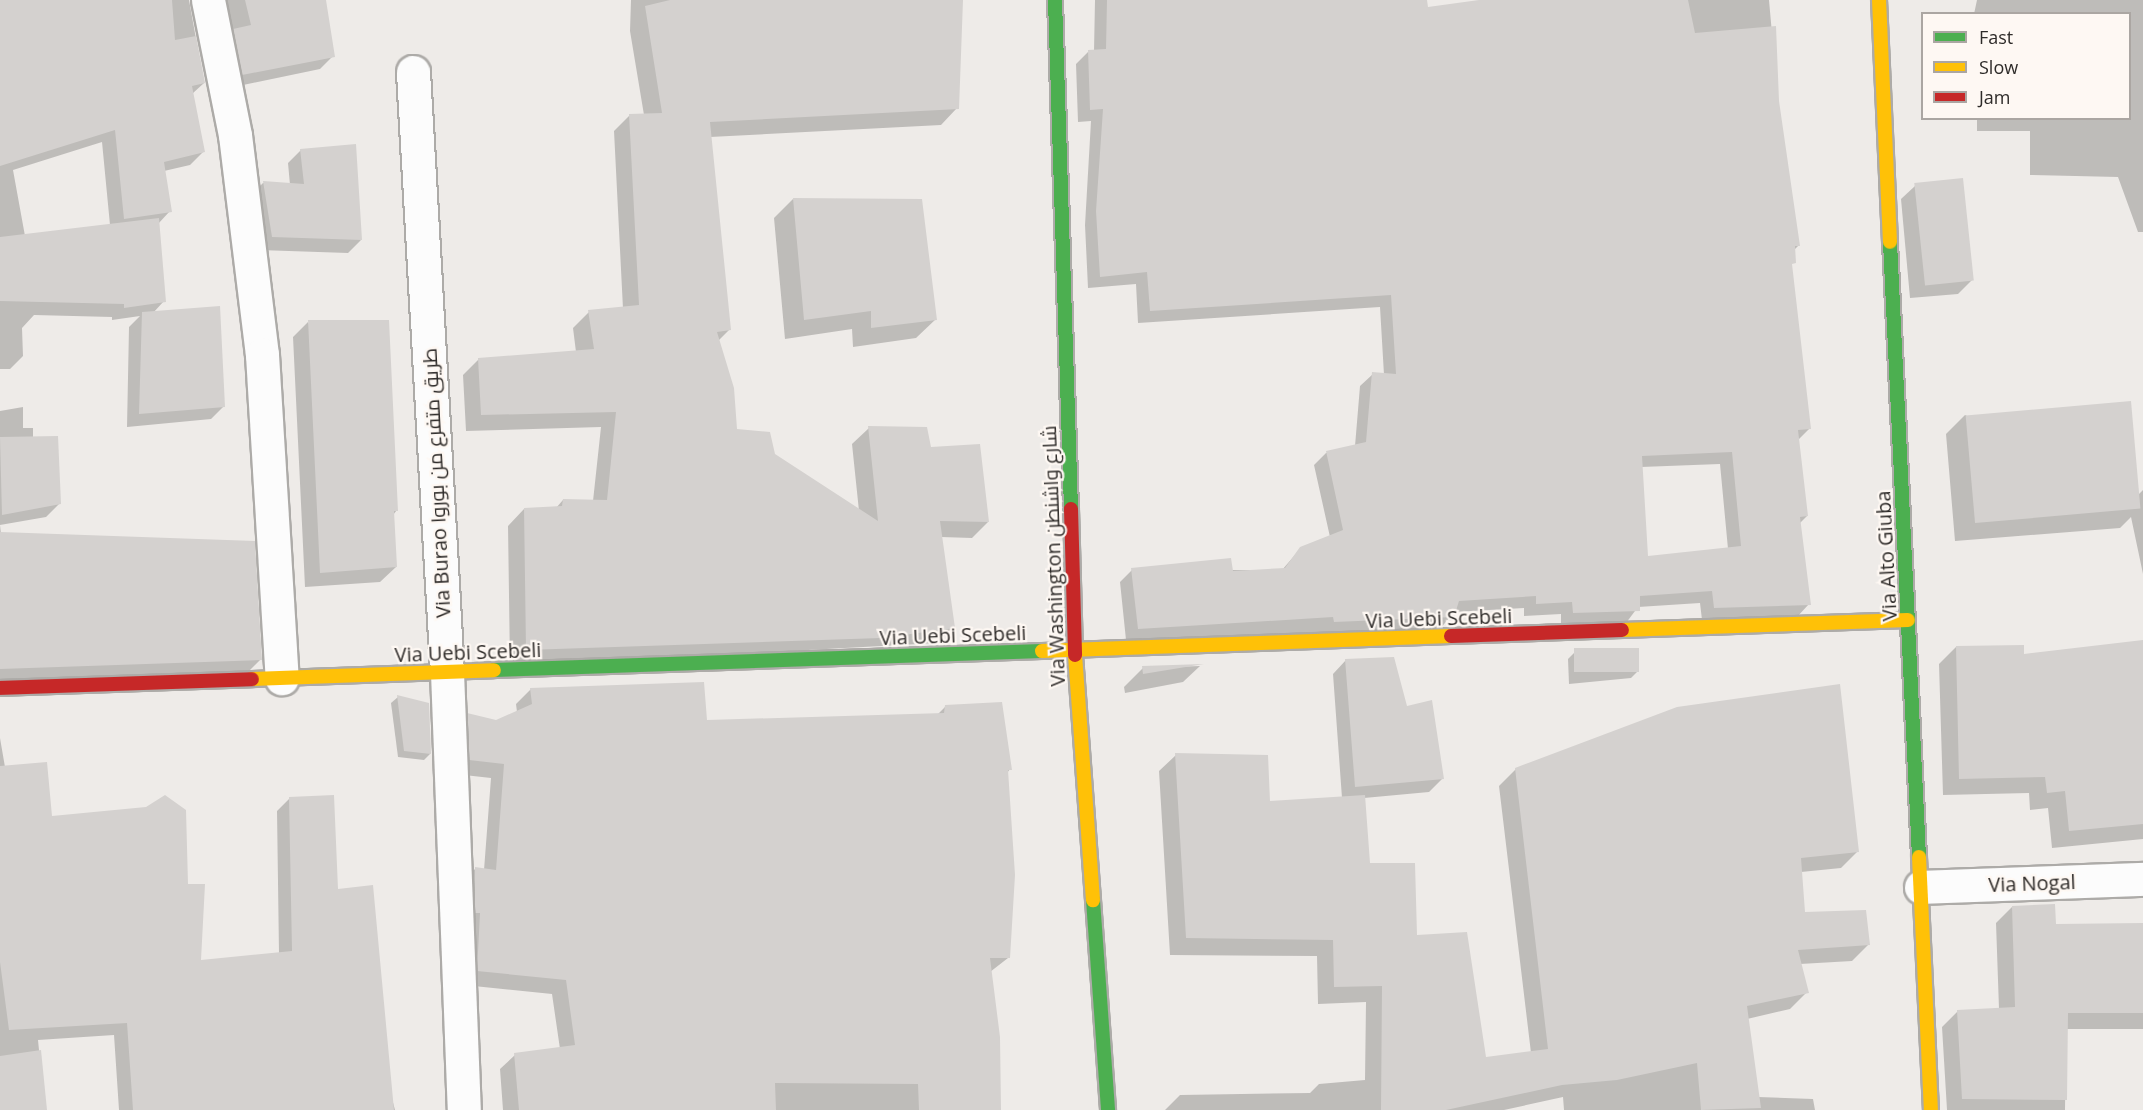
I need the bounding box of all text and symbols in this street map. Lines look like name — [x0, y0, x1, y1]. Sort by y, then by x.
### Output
legend — [1921, 12, 2131, 120]
text: Fast — [1979, 25, 2013, 49]
text: Slow — [1979, 55, 2018, 79]
text: Jam — [1979, 85, 2011, 109]
street label: Via Burao طريق متفرع من بوروا — [417, 348, 455, 618]
street label: Via Washington شارع واشنطن — [1036, 425, 1070, 687]
street label: Via Alto Giuba — [1871, 490, 1901, 622]
street label: Via Uebi Scebeli — [1365, 603, 1513, 633]
street label: Via Uebi Scebeli — [879, 620, 1027, 650]
street label: Via Uebi Scebeli — [394, 637, 542, 667]
street label: Via Nogal — [1988, 869, 2076, 897]

